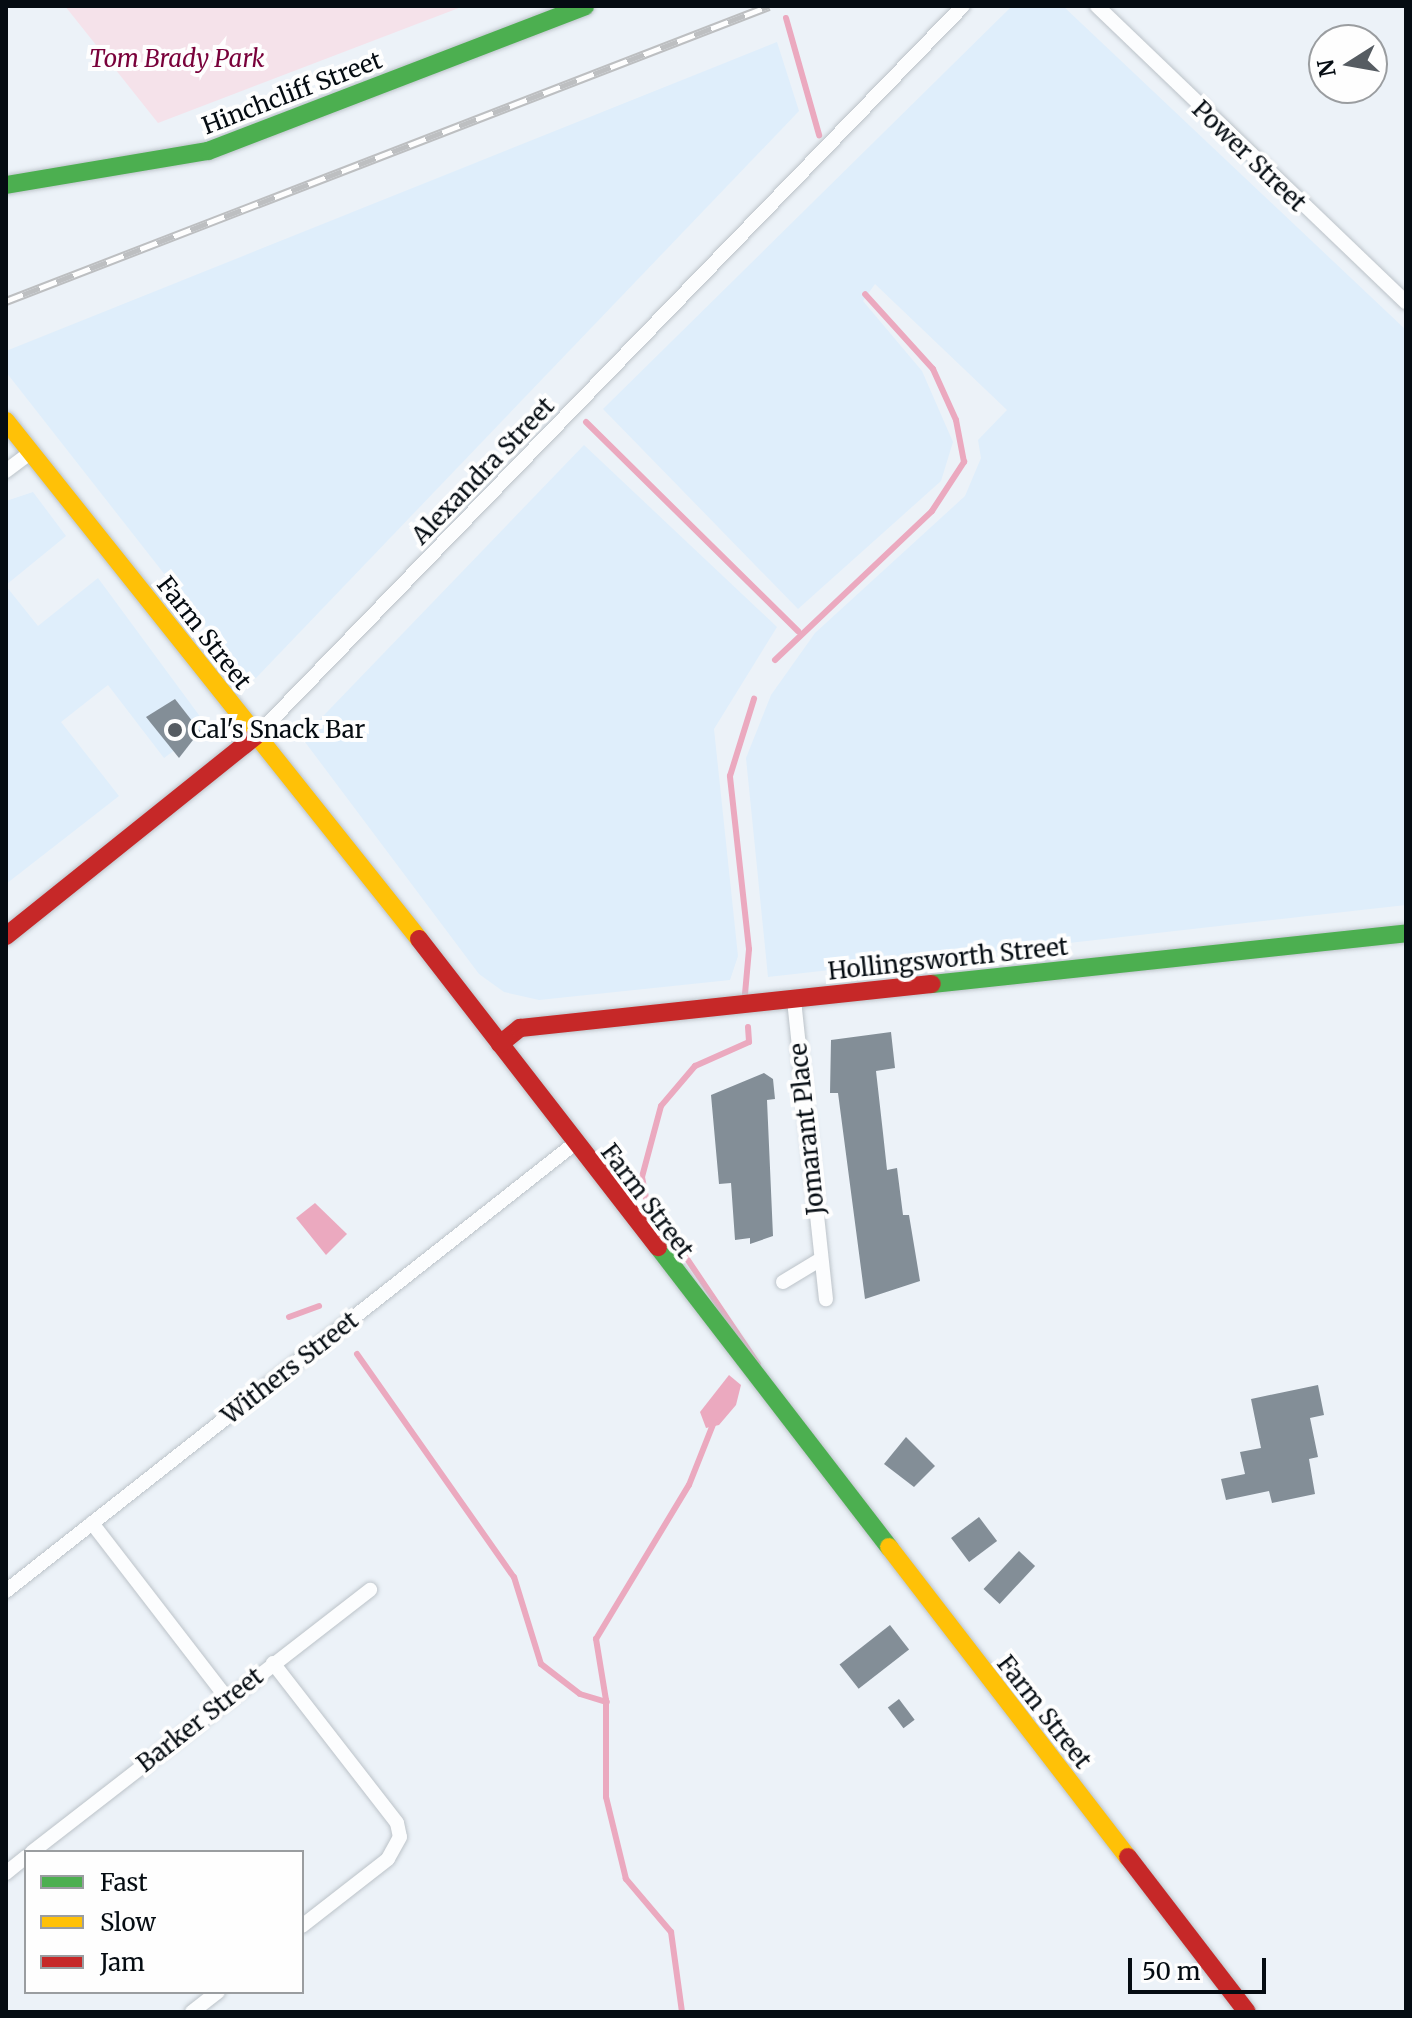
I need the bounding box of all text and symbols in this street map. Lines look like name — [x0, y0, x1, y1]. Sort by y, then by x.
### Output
north arrow — [1308, 24, 1388, 104]
park label: Tom Brady Park — [89, 45, 265, 73]
street label: Hinchcliff Street — [198, 45, 386, 141]
text: N — [1311, 57, 1342, 79]
street label: Power Street — [1186, 95, 1312, 217]
street label: Alexandra Street — [406, 392, 560, 550]
street label: Farm Street — [151, 571, 257, 695]
place label: Cal's Snack Bar — [191, 716, 365, 744]
marker: Cal's Snack Bar — [166, 721, 184, 739]
street label: Hollingsworth Street — [826, 932, 1070, 986]
street label: Jomarant Place — [784, 1042, 830, 1216]
street label: Farm Street — [595, 1138, 699, 1264]
street label: Withers Street — [216, 1306, 364, 1430]
street label: Farm Street — [991, 1650, 1097, 1774]
street label: Barker Street — [131, 1662, 269, 1778]
legend — [24, 1850, 304, 1994]
text: Fast — [100, 1867, 148, 1898]
text: Slow — [100, 1907, 156, 1938]
scale bar — [1132, 1942, 1270, 1992]
text: Jam — [100, 1947, 145, 1978]
text: 50 m — [1142, 1956, 1201, 1987]

